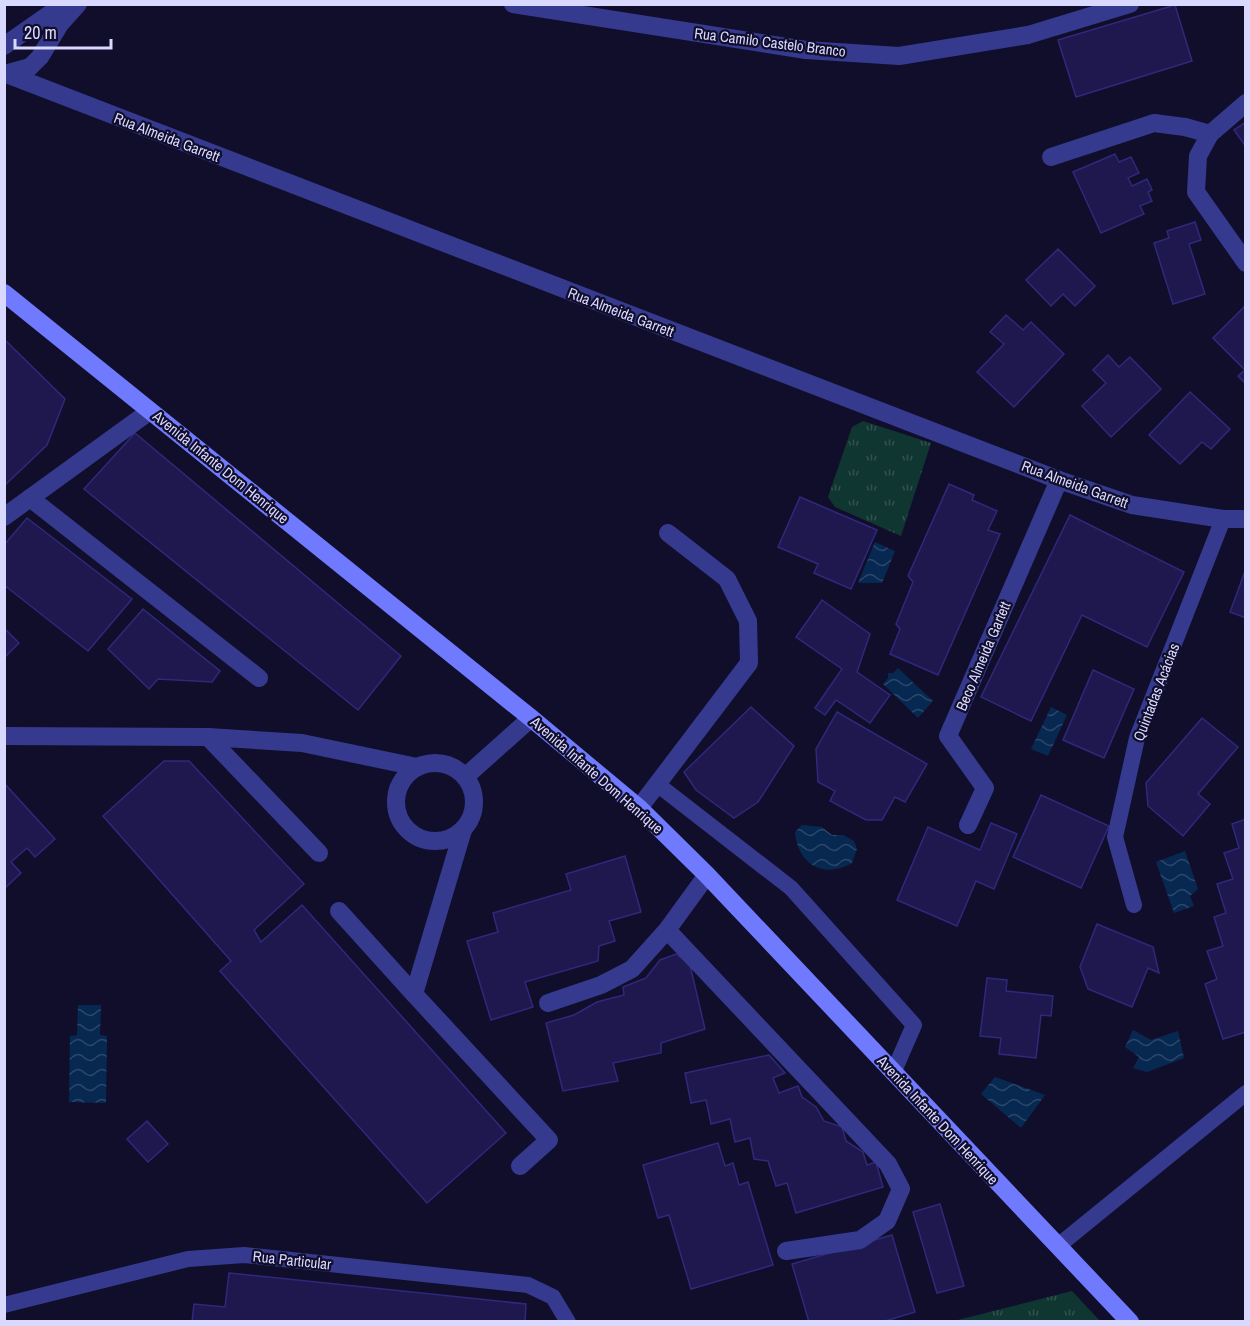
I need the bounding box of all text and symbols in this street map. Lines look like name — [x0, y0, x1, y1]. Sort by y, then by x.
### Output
scale bar — [15, 12, 111, 50]
text: 20 m — [24, 20, 57, 45]
street label: Rua Camilo Castelo Branco — [693, 22, 847, 62]
street label: Rua Almeida Garrett — [111, 107, 224, 167]
street label: Rua Almeida Garrett — [565, 282, 678, 342]
street label: Avenida Infante Dom Henrique — [148, 405, 294, 529]
street label: Rua Almeida Garrett — [1019, 455, 1132, 513]
street label: Beco Almeida Gartett — [950, 598, 1016, 714]
street label: Quintadas Acácias — [1128, 640, 1184, 744]
street label: Avenida Infante Dom Henrique — [525, 711, 668, 839]
street label: Avenida Infante Dom Henrique — [872, 1050, 1004, 1189]
street label: Rua Particular — [252, 1245, 332, 1275]

